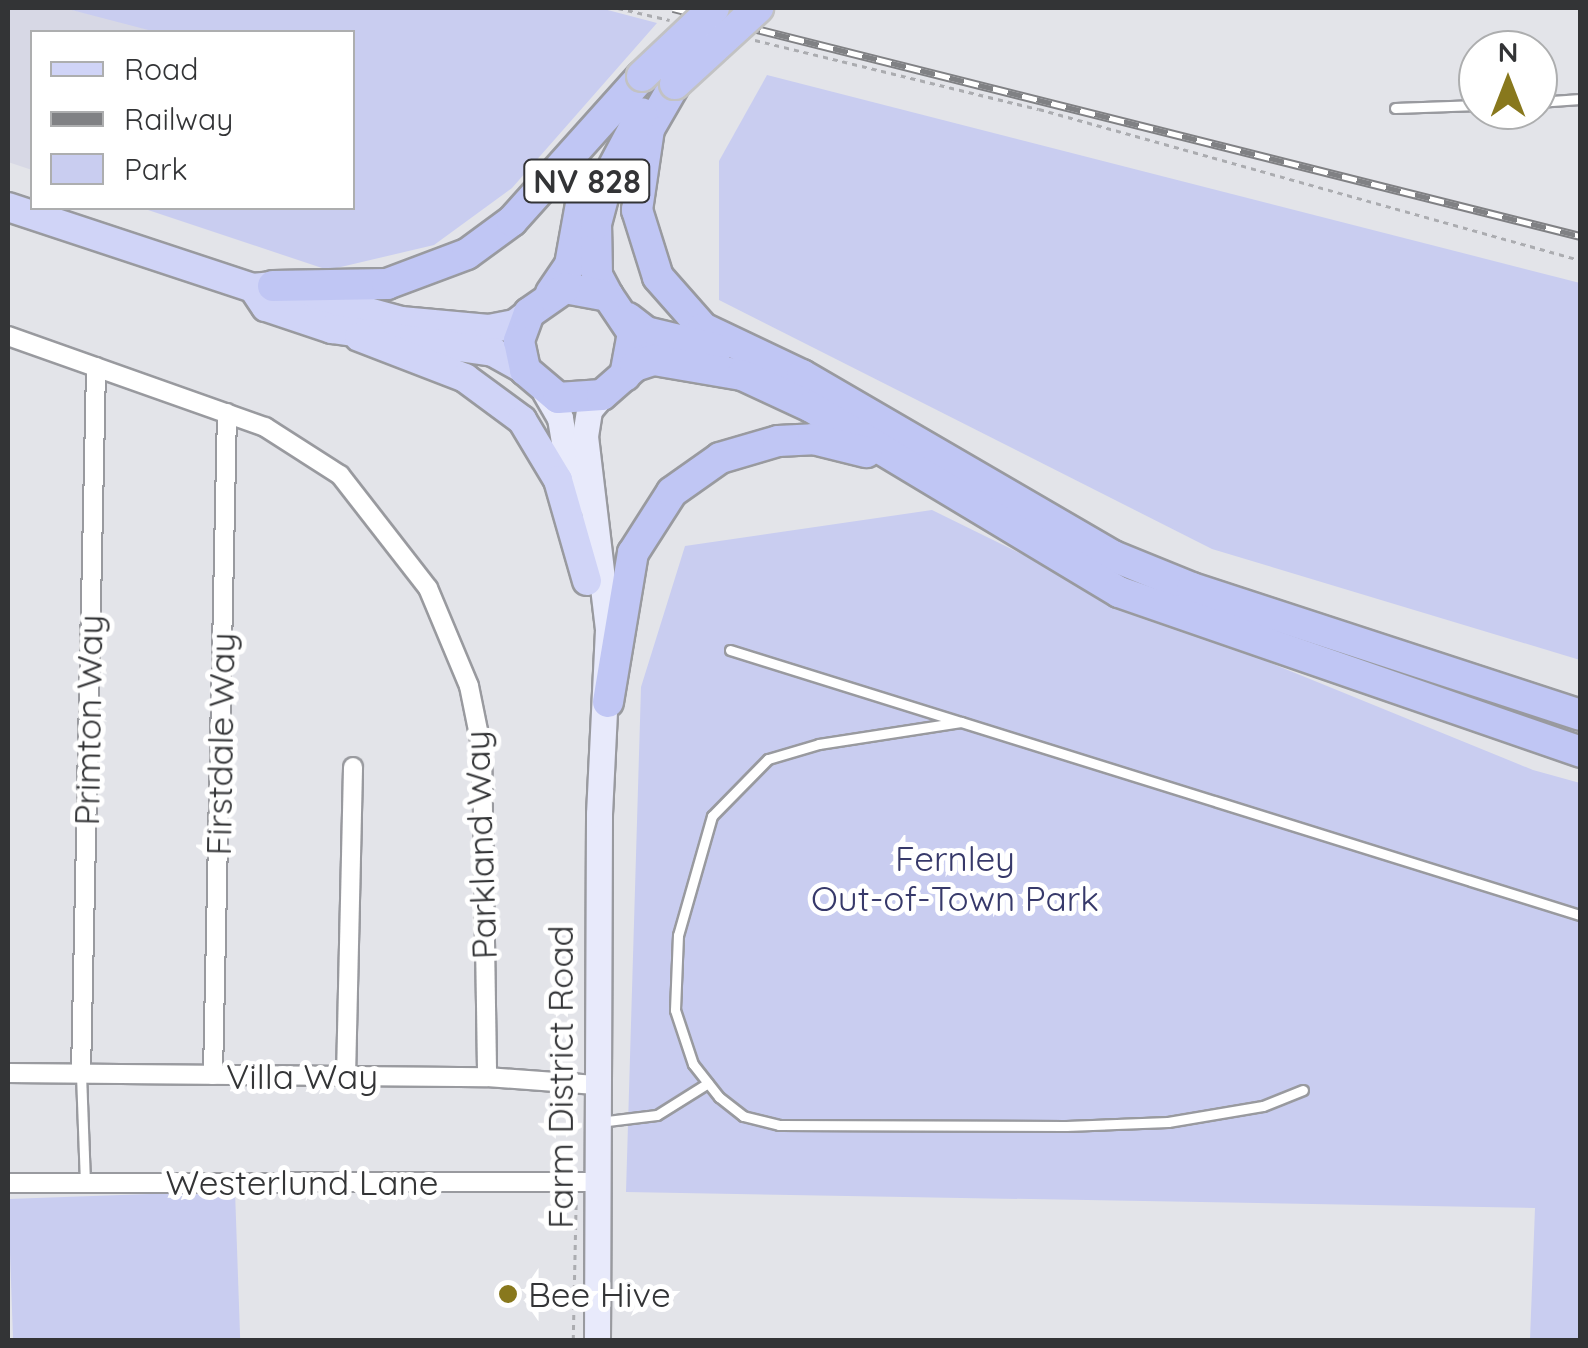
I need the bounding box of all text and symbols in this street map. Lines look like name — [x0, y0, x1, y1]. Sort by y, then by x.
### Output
legend — [30, 30, 355, 210]
north arrow — [1458, 30, 1558, 130]
text: N — [1498, 34, 1518, 69]
text: Road — [124, 50, 198, 88]
text: Railway — [124, 100, 233, 138]
text: Park — [124, 150, 188, 188]
road number: NV 828 — [522, 154, 652, 208]
street label: Primton Way — [65, 614, 111, 826]
street label: Firstdale Way — [197, 632, 243, 856]
street label: Parkland Way — [455, 730, 505, 960]
park label: Fernley Out-of-Town Park — [811, 837, 1099, 919]
street label: Farm District Road — [539, 925, 581, 1229]
street label: Villa Way — [226, 1055, 378, 1097]
street label: Westerlund Lane — [165, 1161, 439, 1203]
place label: Bee Hive — [528, 1273, 671, 1315]
marker: Bee Hive — [497, 1283, 519, 1305]

